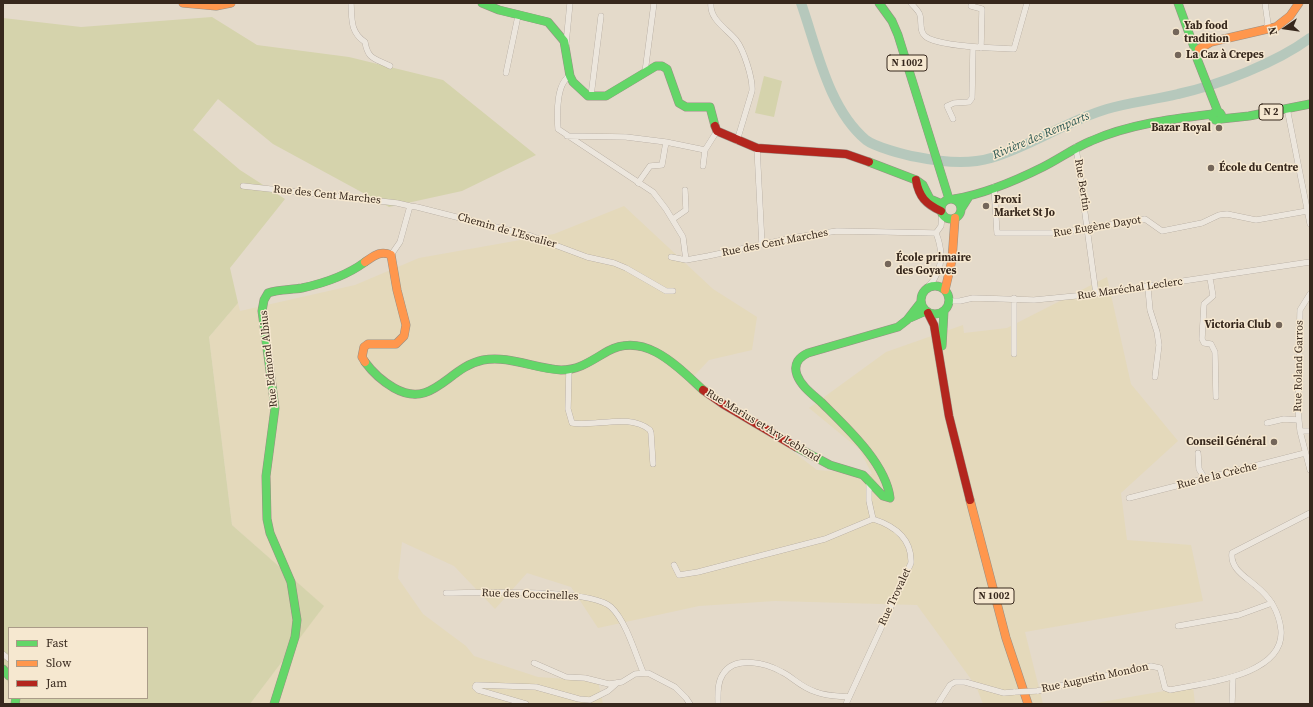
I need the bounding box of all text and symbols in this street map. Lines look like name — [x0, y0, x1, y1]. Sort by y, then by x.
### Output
north arrow — [1265, 8, 1305, 48]
place label: Yab food tradition — [1184, 19, 1229, 45]
text: N — [1265, 25, 1281, 36]
marker: Yab food tradition — [1171, 27, 1181, 37]
place label: La Caz à Crepes — [1186, 48, 1264, 62]
marker: La Caz à Crepes — [1173, 50, 1183, 60]
road number: N 1002 — [887, 55, 927, 71]
road number: N 2 — [1259, 104, 1283, 120]
water label: Rivière des Remparts — [990, 109, 1092, 163]
place label: Bazar Royal — [1151, 121, 1211, 135]
marker: Bazar Royal — [1214, 123, 1224, 133]
street label: Rue Bertin — [1071, 158, 1093, 212]
place label: École du Centre — [1219, 161, 1298, 175]
marker: École du Centre — [1206, 163, 1216, 173]
street label: Rue des Cent Marches — [273, 183, 381, 207]
place label: Proxi Market St Jo — [994, 193, 1055, 219]
marker: Proxi Market St Jo — [981, 201, 991, 211]
street label: Chemin de L'Escalier — [456, 211, 558, 251]
street label: Rue Eugène Dayot — [1052, 214, 1142, 240]
street label: Rue des Cent Marches — [721, 226, 829, 260]
place label: École primaire des Goyaves — [896, 251, 971, 277]
marker: École primaire des Goyaves — [883, 259, 893, 269]
street label: Rue Maréchal Leclerc — [1076, 275, 1184, 303]
street label: Rue Edmond Albius — [257, 310, 281, 408]
place label: Victoria Club — [1204, 318, 1271, 332]
marker: Victoria Club — [1274, 320, 1284, 330]
street label: Rue Roland Garros — [1292, 320, 1306, 412]
street label: Rue Marius et Ary Leblond — [703, 387, 823, 465]
place label: Conseil Général — [1186, 435, 1266, 449]
marker: Conseil Général — [1269, 437, 1279, 447]
street label: Rue de la Crèche — [1176, 460, 1258, 492]
street label: Rue Trovalet — [876, 566, 914, 628]
street label: Rue des Coccinelles — [481, 587, 579, 603]
road number: N 1002 — [974, 588, 1014, 604]
legend — [8, 627, 148, 699]
text: Fast — [46, 635, 68, 651]
text: Slow — [46, 655, 71, 671]
street label: Rue Augustin Mondon — [1040, 660, 1150, 696]
text: Jam — [46, 675, 67, 691]

